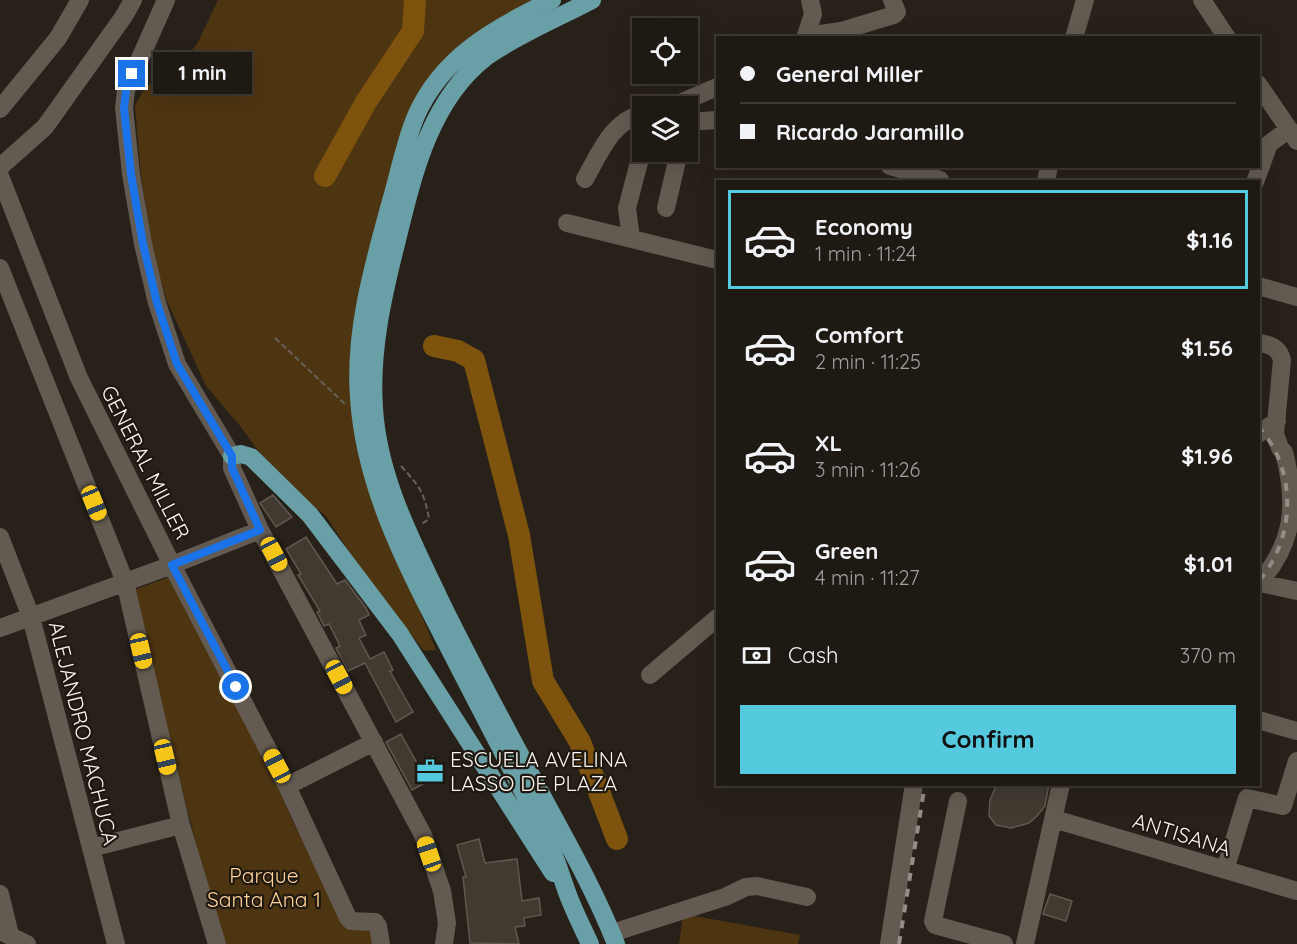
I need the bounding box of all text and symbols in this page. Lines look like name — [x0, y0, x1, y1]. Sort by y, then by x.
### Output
map controls — [632, 18, 698, 162]
button: locate — [632, 18, 698, 84]
callout: 1 min — [153, 53, 252, 95]
route end — [118, 60, 145, 87]
text: 1 min — [178, 60, 227, 85]
text: General Miller — [776, 60, 923, 88]
button: layers — [632, 96, 698, 162]
text: Ricardo Jaramillo — [776, 118, 964, 146]
icon: car — [743, 213, 797, 267]
text: Economy — [815, 213, 913, 241]
text: $1.16 — [1186, 226, 1233, 254]
text: 1 min · 11:24 — [815, 241, 917, 266]
icon: car — [743, 321, 797, 375]
text: Comfort — [815, 321, 904, 349]
text: $1.56 — [1181, 334, 1233, 362]
text: 2 min · 11:25 — [815, 349, 921, 374]
street label: GENERAL MILLER — [96, 381, 196, 543]
icon: car — [743, 429, 797, 483]
text: XL — [815, 429, 842, 457]
text: $1.96 — [1181, 442, 1233, 470]
text: 3 min · 11:26 — [815, 457, 920, 482]
car — [79, 483, 109, 523]
car — [258, 534, 290, 574]
icon: car — [743, 537, 797, 591]
text: Green — [815, 537, 878, 565]
text: $1.01 — [1184, 550, 1233, 578]
text: 4 min · 11:27 — [815, 565, 919, 590]
street label: ALEJANDRO MACHUCA — [44, 618, 124, 848]
car — [128, 631, 154, 671]
icon: cash — [740, 639, 773, 672]
text: Cash — [788, 641, 839, 669]
text: 370 m — [1180, 643, 1236, 668]
car — [323, 657, 355, 697]
route start — [222, 673, 249, 700]
button: Confirm — [740, 705, 1236, 774]
car — [152, 737, 178, 777]
car — [261, 746, 293, 786]
place label: ESCUELA AVELINA LASSO DE PLAZA — [450, 746, 628, 796]
office icon: ESCUELA AVELINA LASSO DE PLAZA — [415, 756, 445, 786]
street label: ANTISANA — [1130, 807, 1234, 861]
car — [415, 834, 443, 874]
park label: Parque Santa Ana 1 — [207, 862, 321, 912]

